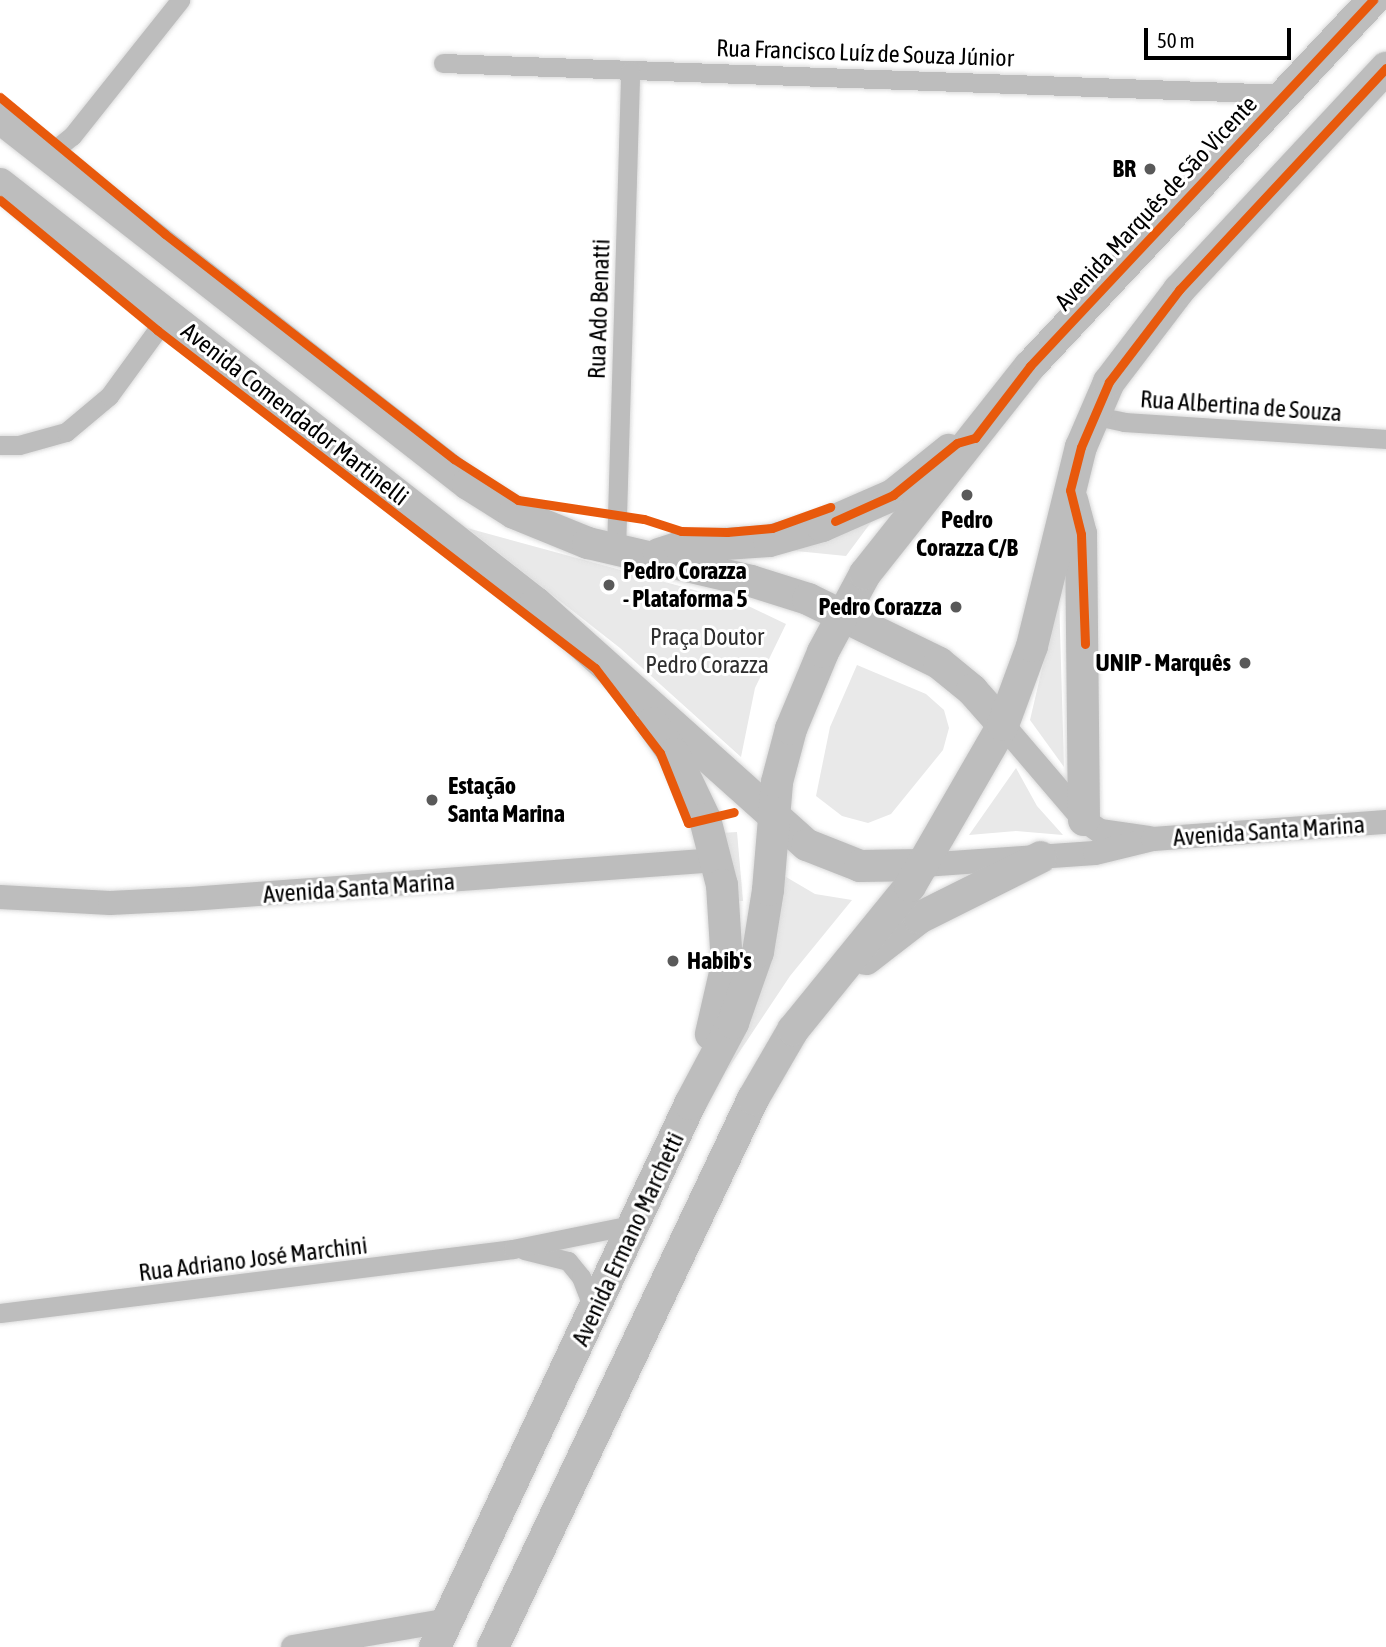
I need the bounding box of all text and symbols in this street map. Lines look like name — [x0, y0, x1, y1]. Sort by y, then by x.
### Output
scale bar — [1148, 14, 1295, 58]
text: 50 m — [1157, 28, 1195, 52]
street label: Rua Francisco Luíz de Souza Júnior — [716, 33, 1014, 73]
street label: Avenida Marquês de São Vicente — [1049, 90, 1263, 316]
place label: BR — [1113, 155, 1136, 183]
marker: BR — [1142, 161, 1158, 177]
street label: Rua Ado Benatti — [582, 238, 616, 380]
street label: Avenida Comendador Martinelli — [176, 316, 414, 512]
street label: Rua Albertina de Souza — [1139, 385, 1343, 427]
marker: Pedro Corazza C/B — [959, 487, 975, 503]
place label: Pedro Corazza C/B — [916, 506, 1018, 562]
place label: Pedro Corazza - Plataforma 5 — [623, 557, 748, 613]
marker: Pedro Corazza - Plataforma 5 — [601, 577, 617, 593]
place label: Pedro Corazza — [818, 593, 942, 621]
marker: Pedro Corazza — [948, 599, 964, 615]
park label: Praça Doutor Pedro Corazza — [645, 623, 769, 679]
place label: UNIP - Marquês — [1096, 649, 1231, 677]
marker: UNIP - Marquês — [1237, 655, 1253, 671]
place label: Estação Santa Marina — [448, 772, 565, 828]
marker: Estação Santa Marina — [422, 790, 442, 810]
street label: Avenida Santa Marina — [1172, 810, 1366, 852]
street label: Avenida Santa Marina — [262, 867, 456, 909]
place label: Habib's — [687, 947, 752, 975]
marker: Habib's — [665, 953, 681, 969]
street label: Avenida Ermano Marchetti — [566, 1128, 690, 1350]
street label: Rua Adriano José Marchini — [137, 1231, 369, 1287]

